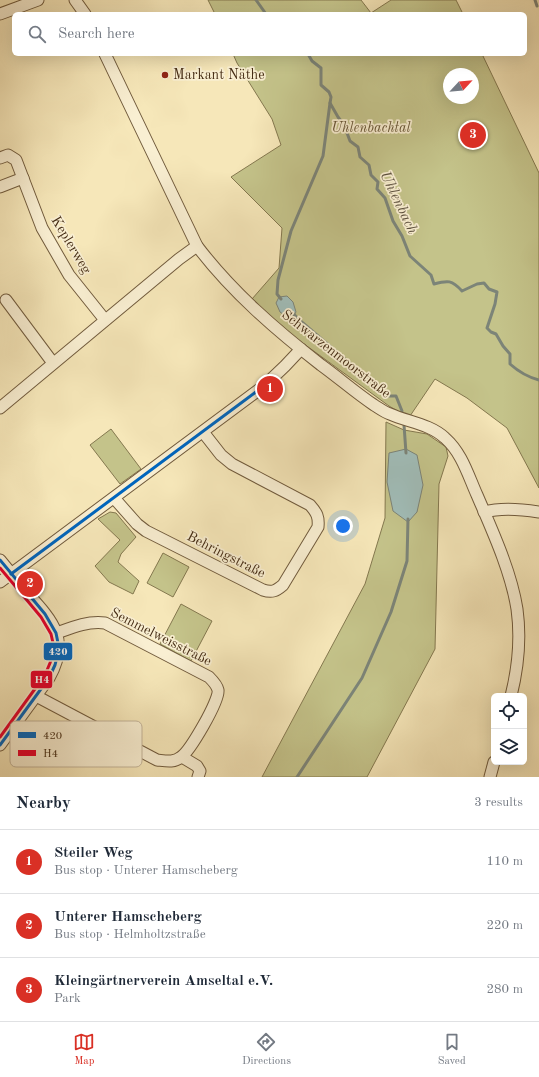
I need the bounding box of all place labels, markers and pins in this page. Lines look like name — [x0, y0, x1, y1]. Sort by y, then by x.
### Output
place label: Markant Näthe — [173, 68, 265, 82]
marker: Markant Näthe — [160, 70, 170, 80]
pin: 3 — [460, 120, 486, 150]
pin: 1 — [257, 374, 283, 404]
pin: 2 — [17, 569, 43, 599]

